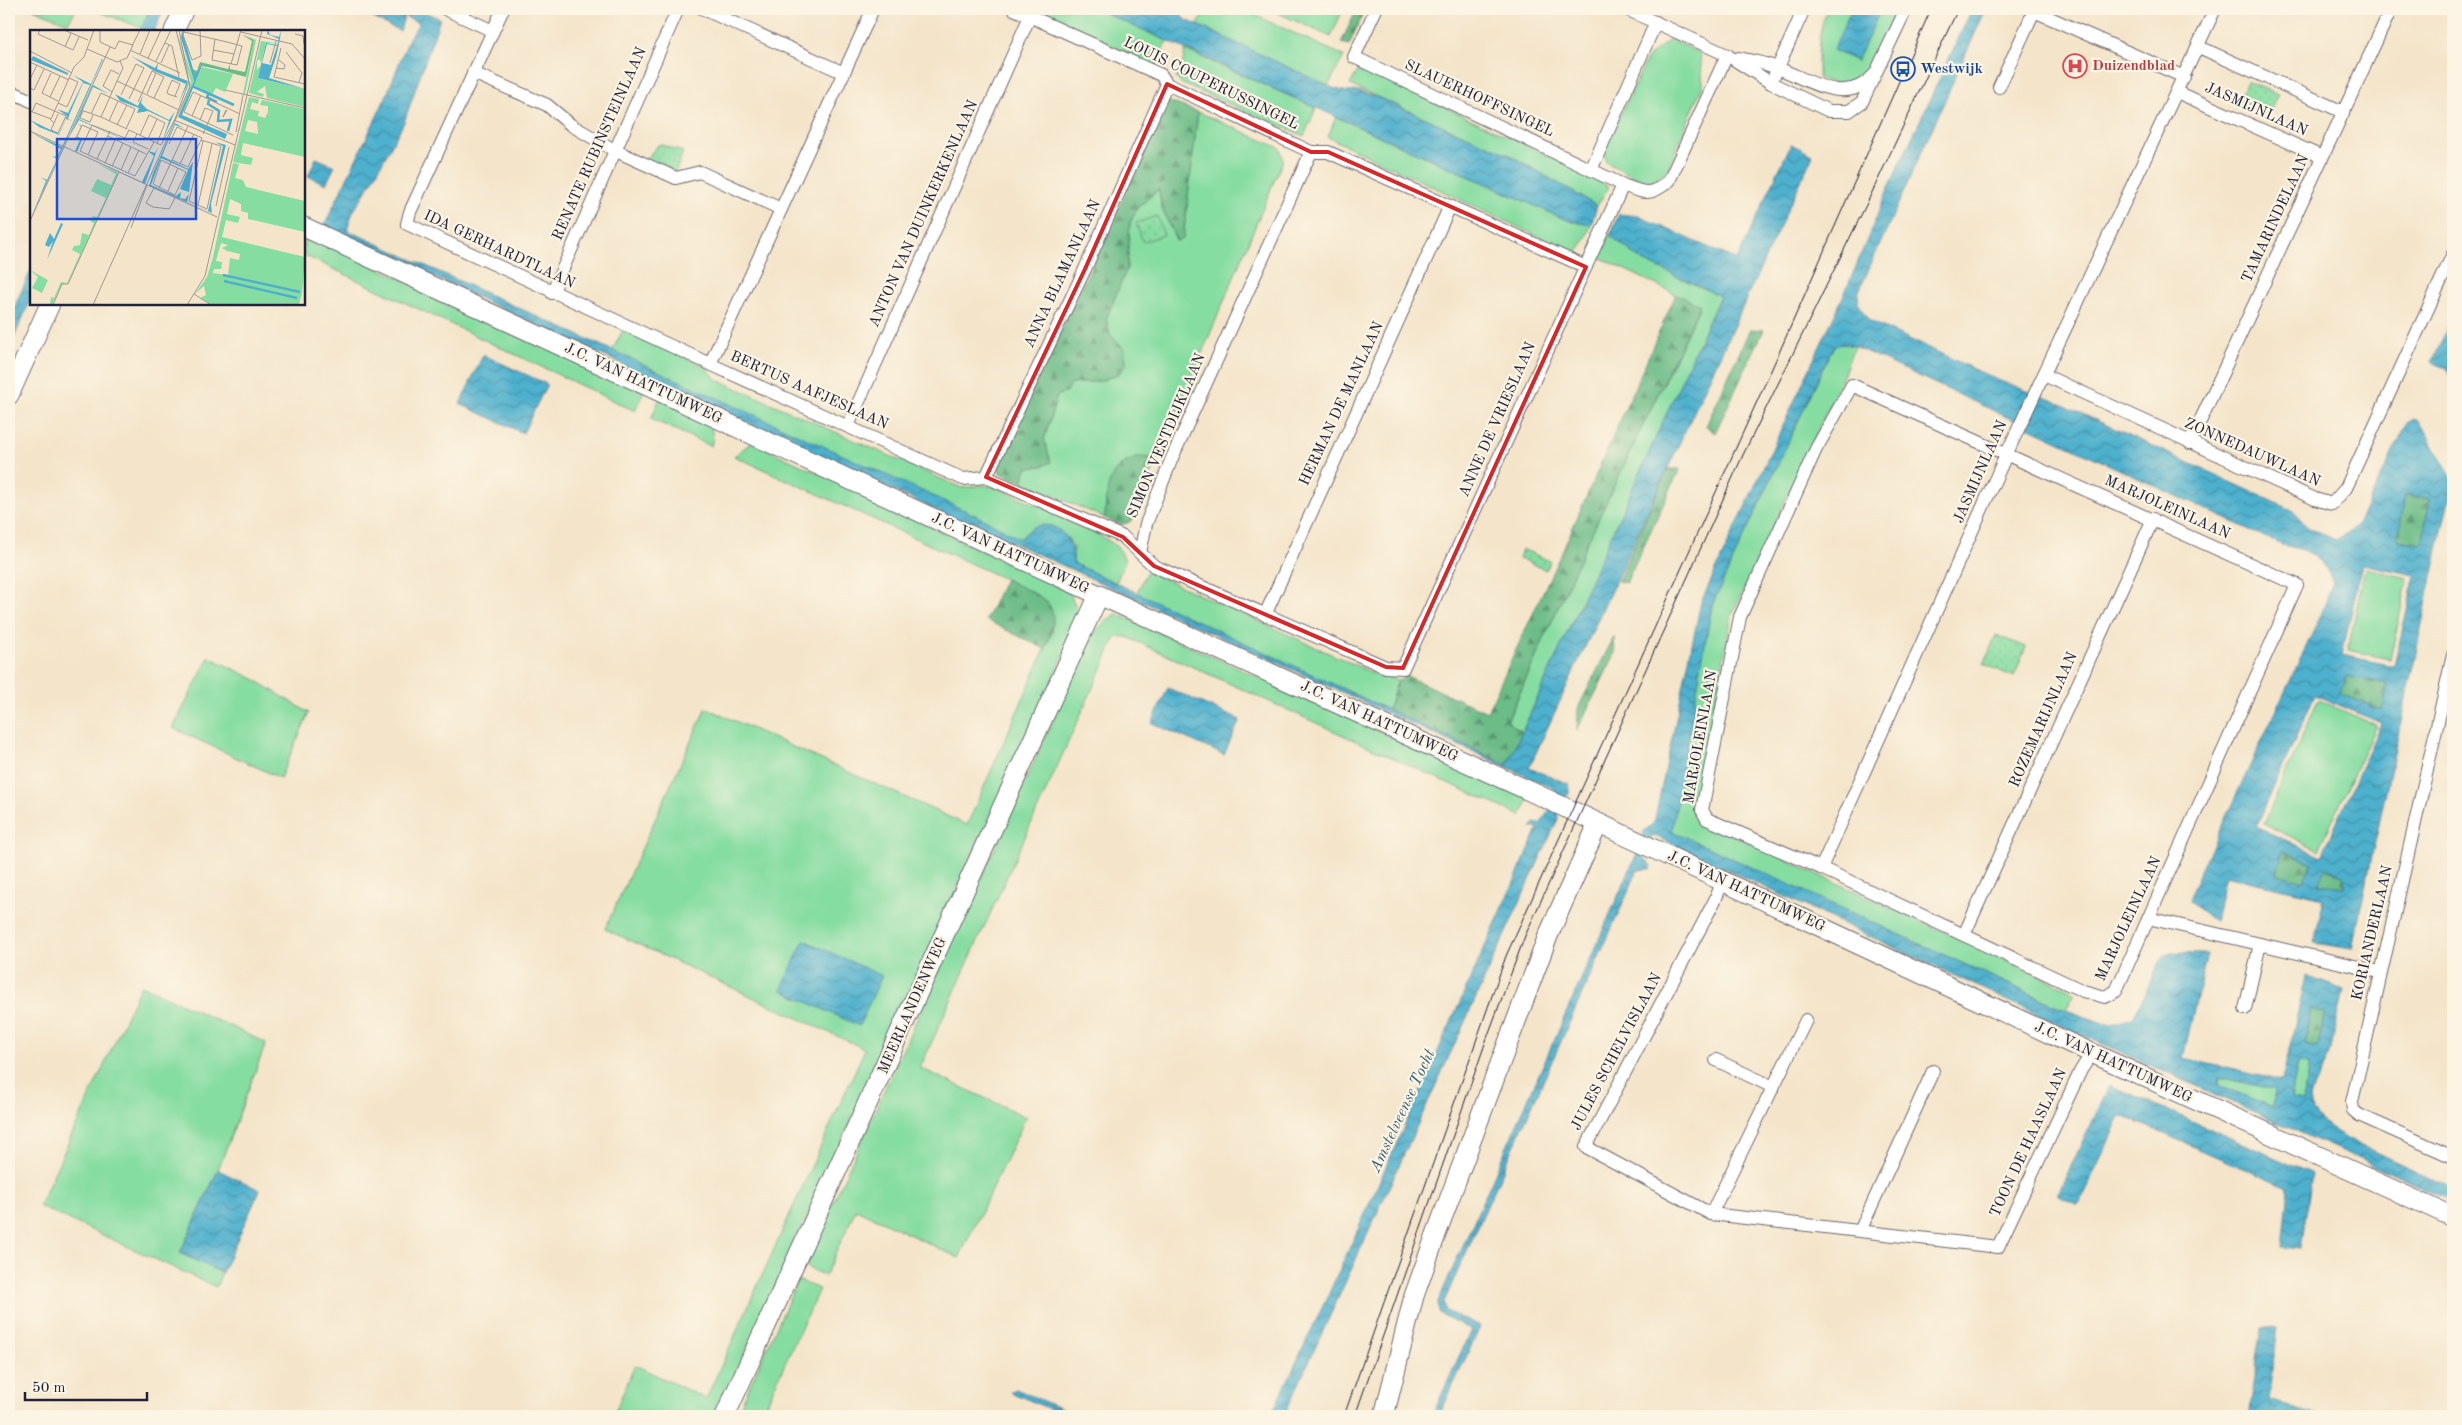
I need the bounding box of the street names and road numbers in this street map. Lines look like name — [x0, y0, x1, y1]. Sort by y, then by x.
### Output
street label: LOUIS COUPERUSSINGEL — [1121, 35, 1301, 133]
street label: RENATE RUBINSTEINLAAN — [551, 45, 650, 243]
street label: SLAUERHOFFSINGEL — [1402, 58, 1556, 140]
street label: JASMIJNLAAN — [2202, 81, 2310, 140]
street label: ANTON VAN DUINKERKENLAAN — [867, 98, 981, 330]
street label: TAMARINDELAAN — [2240, 152, 2313, 286]
street label: ANNA BLAMANLAAN — [1022, 197, 1104, 350]
street label: IDA GERHARDTLAAN — [421, 208, 577, 292]
street label: HERMAN DE MANLAAN — [1297, 319, 1387, 488]
street label: ANNE DE VRIESLAAN — [1457, 340, 1539, 500]
street label: J.C. VAN HATTUMWEG — [562, 341, 724, 427]
street label: BERTUS AAFJESLAAN — [728, 349, 891, 433]
street label: SIMON VESTDIJKLAAN — [1125, 351, 1209, 521]
street label: ZONNEDAUWLAAN — [2182, 416, 2323, 490]
street label: JASMIJNLAAN — [1952, 418, 2011, 526]
street label: MARJOLEINLAAN — [2102, 474, 2232, 543]
street label: J.C. VAN HATTUMWEG — [929, 511, 1091, 597]
street label: ROZEMARIJNLAAN — [2007, 650, 2081, 790]
street label: MARJOLEINLAAN — [1682, 668, 1720, 805]
street label: J.C. VAN HATTUMWEG — [1298, 679, 1460, 765]
street label: J.C. VAN HATTUMWEG — [1665, 849, 1827, 935]
street label: MARJOLEINLAAN — [2094, 854, 2165, 984]
street label: KORIANDERLAAN — [2350, 864, 2396, 1002]
street label: MEERLANDENWEG — [876, 935, 950, 1077]
street label: JULES SCHELVISLAAN — [1569, 971, 1665, 1133]
street label: J.C. VAN HATTUMWEG — [2032, 1020, 2194, 1106]
street label: TOON DE HAASLAAN — [1988, 1066, 2070, 1220]

